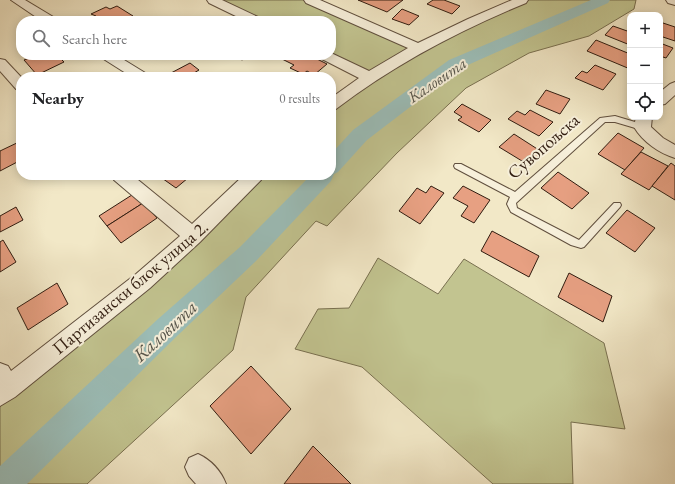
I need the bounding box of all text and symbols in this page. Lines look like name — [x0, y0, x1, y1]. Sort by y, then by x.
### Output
map controls — [627, 12, 663, 120]
button: + — [627, 12, 663, 48]
search box — [16, 16, 336, 60]
icon: search — [30, 27, 52, 49]
text: Search here — [62, 29, 127, 48]
button: − — [627, 48, 663, 84]
water label: Каловита — [403, 53, 471, 108]
button: locate — [627, 84, 663, 120]
text: Nearby — [32, 87, 84, 109]
text: 0 results — [279, 90, 320, 107]
street label: Сувопољска — [502, 108, 585, 184]
street label: Партизански блок улица 2. — [47, 215, 213, 359]
water label: Каловита — [127, 295, 203, 368]

